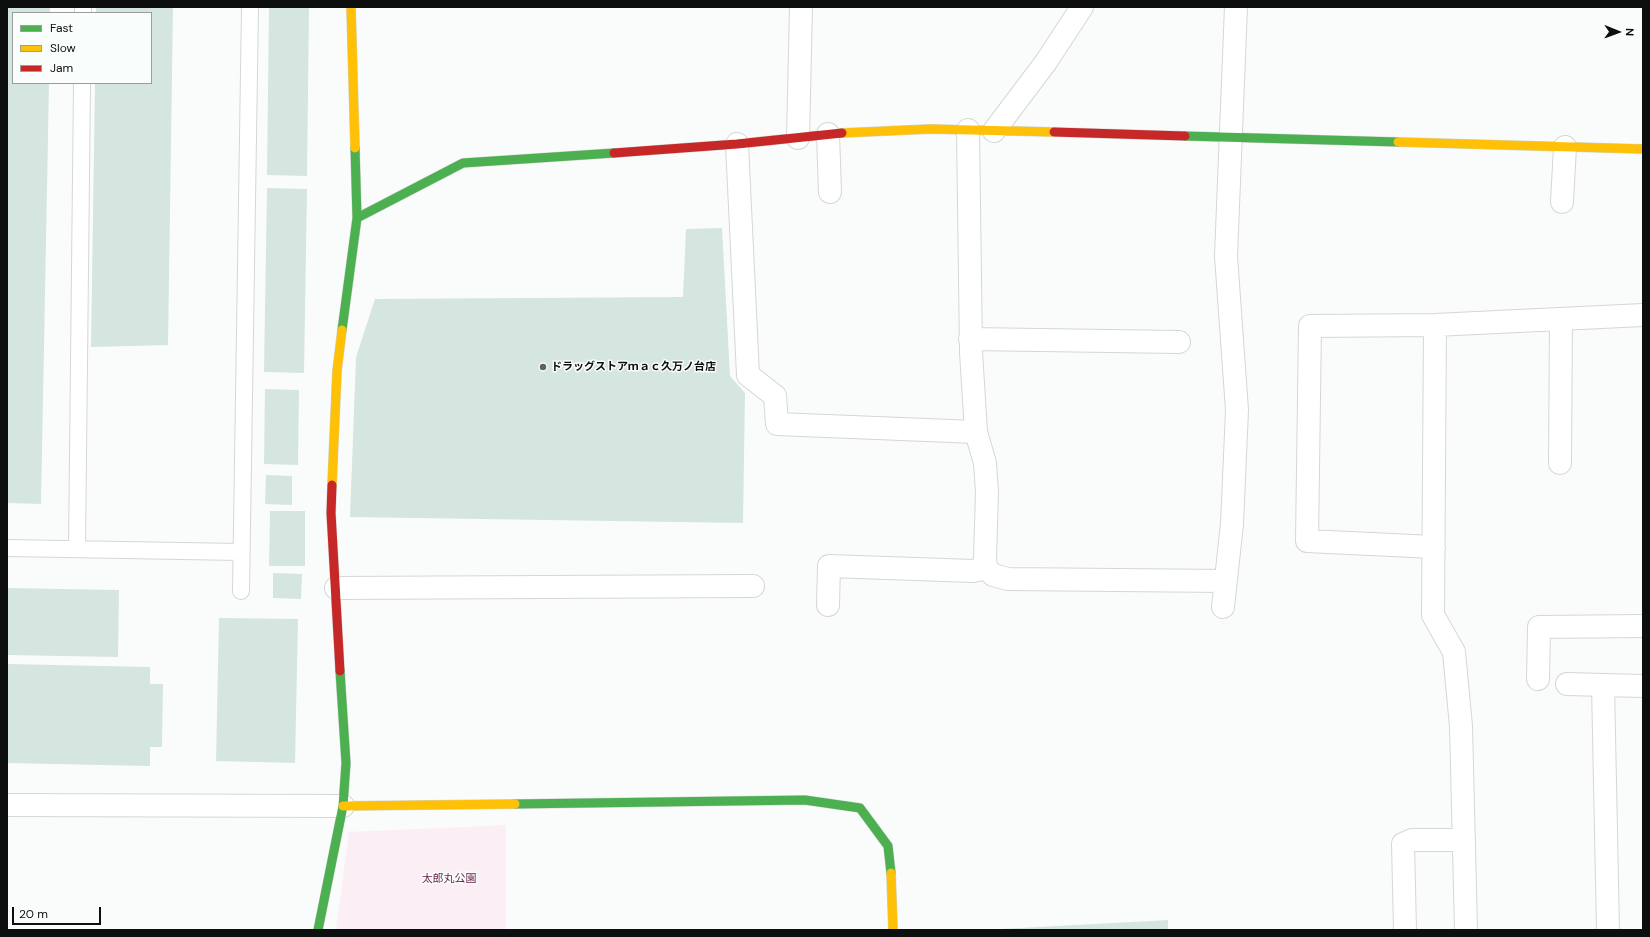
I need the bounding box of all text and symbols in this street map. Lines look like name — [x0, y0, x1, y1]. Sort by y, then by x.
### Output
legend — [12, 12, 152, 84]
north arrow — [1598, 12, 1638, 52]
text: Fast — [50, 20, 73, 36]
text: N — [1623, 28, 1637, 36]
text: Slow — [50, 40, 76, 56]
text: Jam — [50, 60, 73, 76]
place label: ドラッグストアｍａｃ久万ノ台店 — [551, 360, 716, 374]
marker: ドラッグストアｍａｃ久万ノ台店 — [538, 362, 548, 372]
park label: 太郎丸公園 — [422, 872, 476, 886]
scale bar — [14, 899, 103, 925]
text: 20 m — [19, 906, 48, 922]

